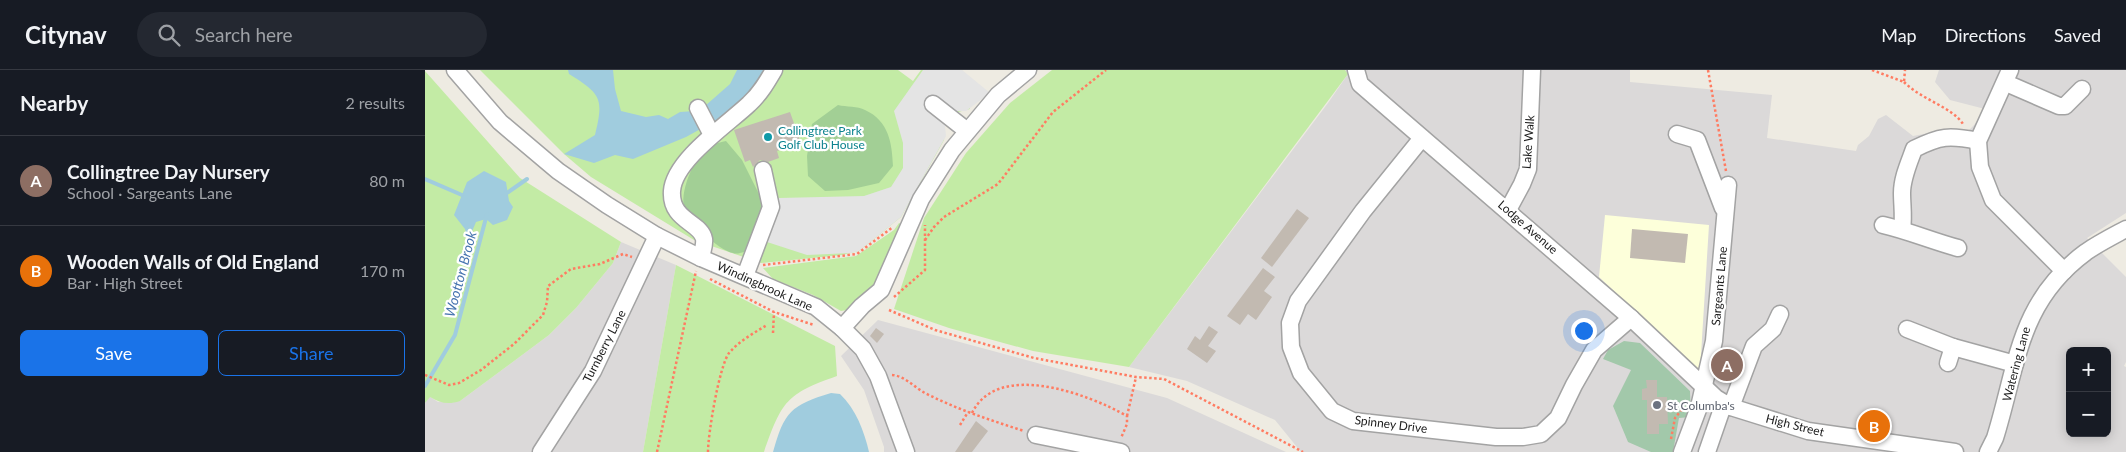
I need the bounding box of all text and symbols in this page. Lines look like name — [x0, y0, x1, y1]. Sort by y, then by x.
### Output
search box — [137, 12, 487, 57]
text: Citynav — [25, 20, 107, 49]
icon: search — [155, 21, 183, 49]
text: Search here — [195, 23, 293, 46]
text: Map — [1881, 24, 1917, 46]
text: Directions — [1945, 24, 2026, 46]
text: Saved — [2054, 24, 2101, 46]
text: Nearby — [20, 90, 88, 115]
text: 2 results — [345, 93, 405, 112]
street label: Lake Walk — [1519, 114, 1537, 169]
place label: Collingtree Park Golf Club House — [778, 123, 865, 152]
marker: Collingtree Park Golf Club House — [762, 131, 774, 143]
text: Collingtree Day Nursery — [67, 160, 270, 183]
text: A — [30, 171, 42, 190]
text: 80 m — [369, 171, 405, 190]
text: School · Sargeants Lane — [67, 183, 232, 202]
street label: Lodge Avenue — [1495, 197, 1561, 257]
water label: Wootton Brook — [440, 229, 480, 319]
street label: Sargeants Lane — [1708, 246, 1730, 326]
text: Wooden Walls of Old England — [67, 250, 319, 273]
street label: Windingbrook Lane — [715, 258, 815, 314]
text: B — [31, 261, 41, 280]
text: 170 m — [360, 261, 405, 280]
text: Bar · High Street — [67, 273, 182, 292]
street label: Turnberry Lane — [579, 307, 629, 385]
your location — [1571, 318, 1597, 344]
street label: Watering Lane — [1999, 325, 2033, 403]
button: Save — [20, 330, 208, 376]
button: Share — [218, 330, 405, 376]
pin: A — [1711, 346, 1743, 384]
map controls — [2066, 347, 2111, 437]
button: + — [2066, 347, 2111, 392]
button: − — [2066, 392, 2111, 437]
place label: St Columba's — [1667, 398, 1735, 413]
marker: St Columba's — [1651, 399, 1663, 411]
pin: B — [1858, 407, 1890, 445]
street label: High Street — [1764, 411, 1826, 440]
street label: Spinney Drive — [1354, 412, 1428, 436]

